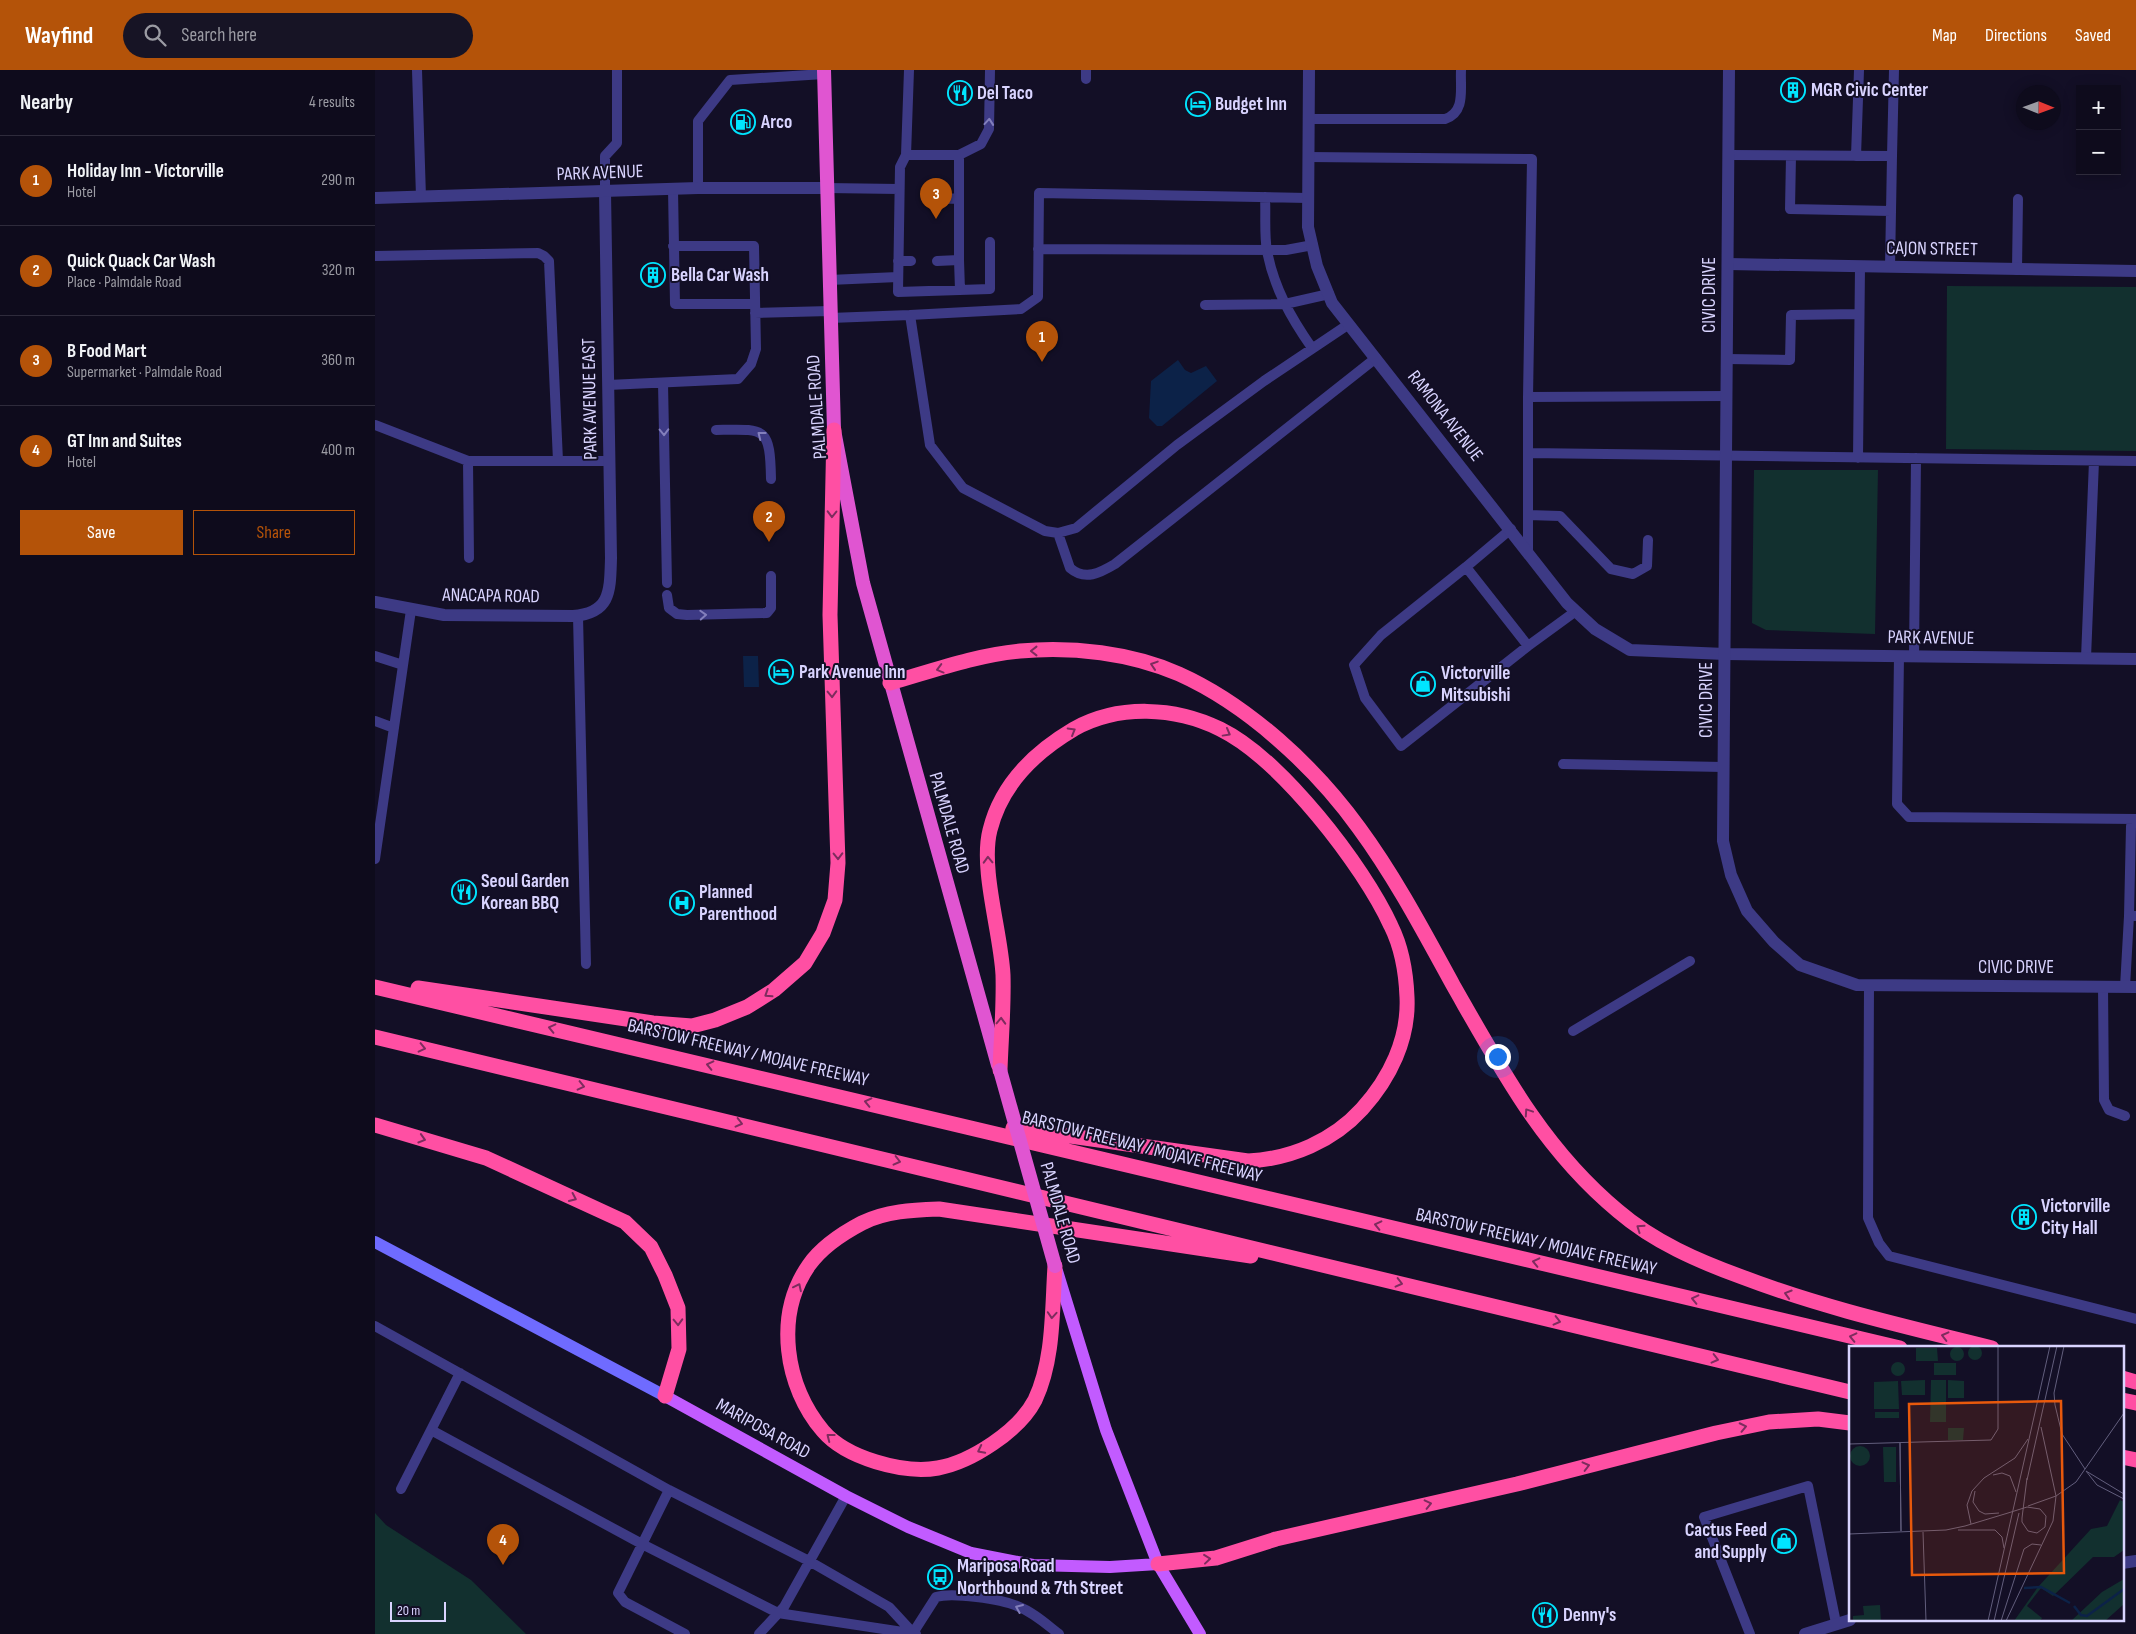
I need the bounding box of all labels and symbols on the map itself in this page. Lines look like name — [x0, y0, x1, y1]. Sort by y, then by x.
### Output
building icon: MGR Civic Center — [1780, 77, 1806, 103]
place label: MGR Civic Center — [1811, 79, 1928, 102]
restaurant icon: Del Taco — [947, 80, 973, 106]
place label: Del Taco — [977, 82, 1033, 105]
north arrow — [2016, 85, 2061, 130]
hotel icon: Budget Inn — [1185, 91, 1211, 117]
place label: Budget Inn — [1215, 93, 1287, 116]
fuel station icon: Arco — [730, 109, 756, 135]
place label: Arco — [760, 111, 792, 134]
one-way arrow — [983, 118, 994, 126]
street label: PARK AVENUE — [556, 160, 644, 186]
pin: 3 — [920, 178, 952, 219]
street label: CAJON STREET — [1886, 237, 1978, 261]
street label: CIVIC DRIVE — [1698, 257, 1721, 333]
building icon: Bella Car Wash — [640, 262, 666, 288]
place label: Bella Car Wash — [671, 264, 769, 287]
pin: 1 — [1026, 321, 1058, 362]
street label: PARK AVENUE EAST — [577, 338, 603, 460]
street label: PALMDALE ROAD — [802, 354, 832, 460]
street label: RAMONA AVENUE — [1402, 366, 1488, 466]
one-way arrow — [659, 428, 669, 436]
one-way arrow — [758, 432, 767, 441]
pin: 2 — [753, 501, 785, 542]
one-way arrow — [827, 510, 837, 518]
street label: ANACAPA ROAD — [441, 584, 540, 608]
one-way arrow — [699, 609, 707, 620]
street label: PARK AVENUE — [1887, 626, 1975, 650]
one-way arrow — [1030, 646, 1038, 656]
hotel icon: Park Avenue Inn — [768, 659, 794, 685]
place label: Park Avenue Inn — [799, 661, 906, 684]
one-way arrow — [1151, 661, 1159, 671]
place label: Victorville Mitsubishi — [1441, 662, 1511, 707]
street label: CIVIC DRIVE — [1695, 662, 1718, 738]
one-way arrow — [936, 663, 944, 673]
shop icon: Victorville Mitsubishi — [1410, 671, 1436, 697]
one-way arrow — [827, 690, 838, 698]
one-way arrow — [1066, 727, 1075, 737]
one-way arrow — [1222, 727, 1231, 737]
street label: PALMDALE ROAD — [924, 770, 974, 876]
one-way arrow — [833, 853, 843, 861]
one-way arrow — [983, 856, 994, 864]
place label: Seoul Garden Korean BBQ — [481, 870, 569, 915]
restaurant icon: Seoul Garden Korean BBQ — [451, 879, 477, 905]
place label: Planned Parenthood — [699, 881, 777, 926]
hospital icon: Planned Parenthood — [669, 890, 695, 916]
street label: CIVIC DRIVE — [1978, 956, 2054, 979]
one-way arrow — [764, 988, 774, 997]
street label: BARSTOW FREEWAY / MOJAVE FREEWAY — [625, 1014, 871, 1092]
one-way arrow — [996, 1017, 1007, 1025]
one-way arrow — [547, 1023, 556, 1034]
one-way arrow — [418, 1042, 427, 1053]
your location — [1485, 1044, 1511, 1070]
one-way arrow — [705, 1060, 714, 1071]
one-way arrow — [576, 1080, 585, 1091]
one-way arrow — [864, 1097, 873, 1108]
street label: BARSTOW FREEWAY / MOJAVE FREEWAY — [1020, 1106, 1264, 1188]
one-way arrow — [1525, 1108, 1534, 1118]
one-way arrow — [734, 1117, 743, 1128]
one-way arrow — [417, 1134, 425, 1144]
one-way arrow — [892, 1156, 900, 1166]
street label: PALMDALE ROAD — [1035, 1160, 1085, 1266]
one-way arrow — [568, 1192, 577, 1203]
place label: Victorville City Hall — [2041, 1195, 2110, 1240]
street label: BARSTOW FREEWAY / MOJAVE FREEWAY — [1413, 1203, 1659, 1281]
building icon: Victorville City Hall — [2011, 1204, 2037, 1230]
one-way arrow — [1374, 1220, 1383, 1231]
one-way arrow — [1636, 1225, 1646, 1234]
one-way arrow — [1532, 1257, 1541, 1268]
one-way arrow — [1395, 1277, 1404, 1288]
one-way arrow — [792, 1284, 802, 1293]
one-way arrow — [1785, 1289, 1793, 1299]
one-way arrow — [1690, 1294, 1699, 1305]
one-way arrow — [1047, 1311, 1058, 1319]
one-way arrow — [1553, 1315, 1561, 1326]
one-way arrow — [673, 1318, 683, 1326]
one-way arrow — [1941, 1331, 1950, 1342]
one-way arrow — [1848, 1332, 1857, 1343]
inset map — [1849, 1346, 2123, 1622]
one-way arrow — [1711, 1353, 1719, 1364]
street label: MARIPOSA ROAD — [712, 1394, 814, 1464]
one-way arrow — [1739, 1423, 1748, 1433]
one-way arrow — [826, 1433, 835, 1442]
one-way arrow — [977, 1444, 986, 1454]
one-way arrow — [1581, 1461, 1590, 1472]
one-way arrow — [1423, 1499, 1432, 1509]
place label: Cactus Feed and Supply — [1685, 1519, 1767, 1564]
pin: 4 — [487, 1524, 519, 1565]
shop icon: Cactus Feed and Supply — [1771, 1528, 1797, 1554]
one-way arrow — [1203, 1554, 1211, 1565]
place label: Mariposa Road Northbound & 7th Street — [957, 1555, 1123, 1600]
bus stop icon: Mariposa Road Northbound & 7th Street — [927, 1564, 953, 1590]
scale bar — [390, 1599, 446, 1622]
restaurant icon: Denny's — [1532, 1602, 1558, 1628]
one-way arrow — [1015, 1603, 1024, 1614]
place label: Denny's — [1563, 1604, 1616, 1627]

